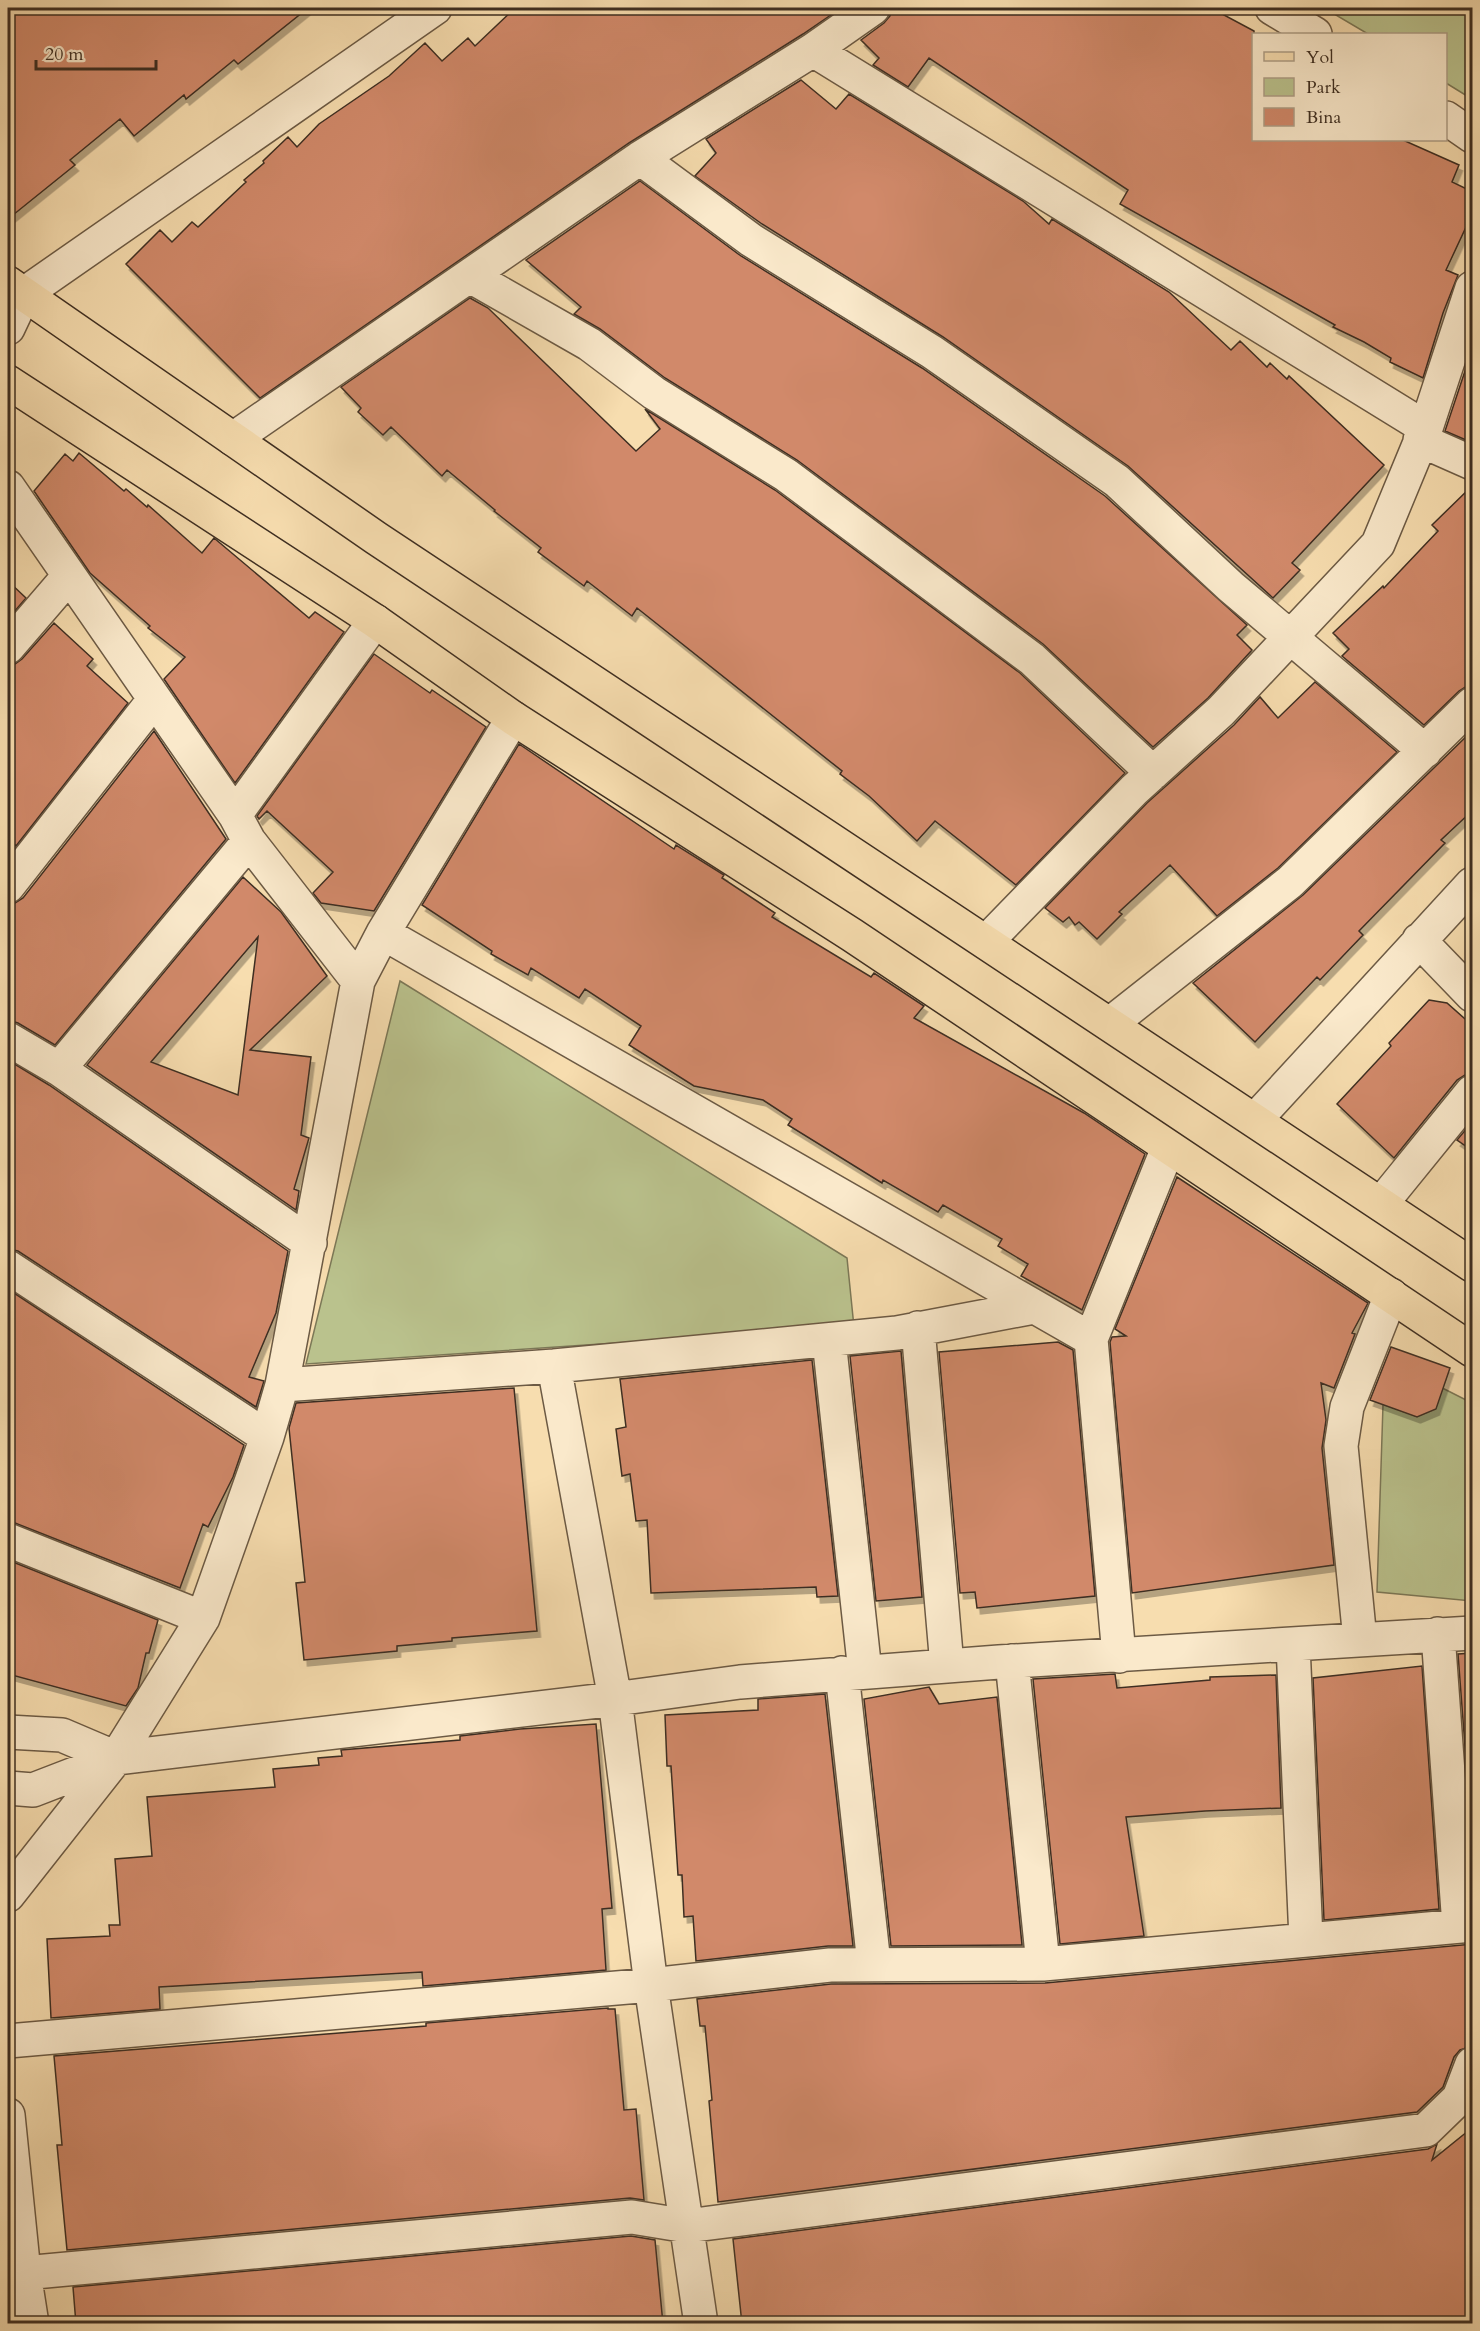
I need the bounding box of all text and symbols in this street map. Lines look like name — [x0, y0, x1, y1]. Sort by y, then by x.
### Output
scale bar — [36, 33, 156, 71]
legend — [1252, 33, 1447, 141]
text: 20 m — [45, 42, 84, 67]
text: Yol — [1306, 45, 1334, 70]
text: Park — [1306, 75, 1341, 100]
text: Bina — [1306, 105, 1342, 130]

